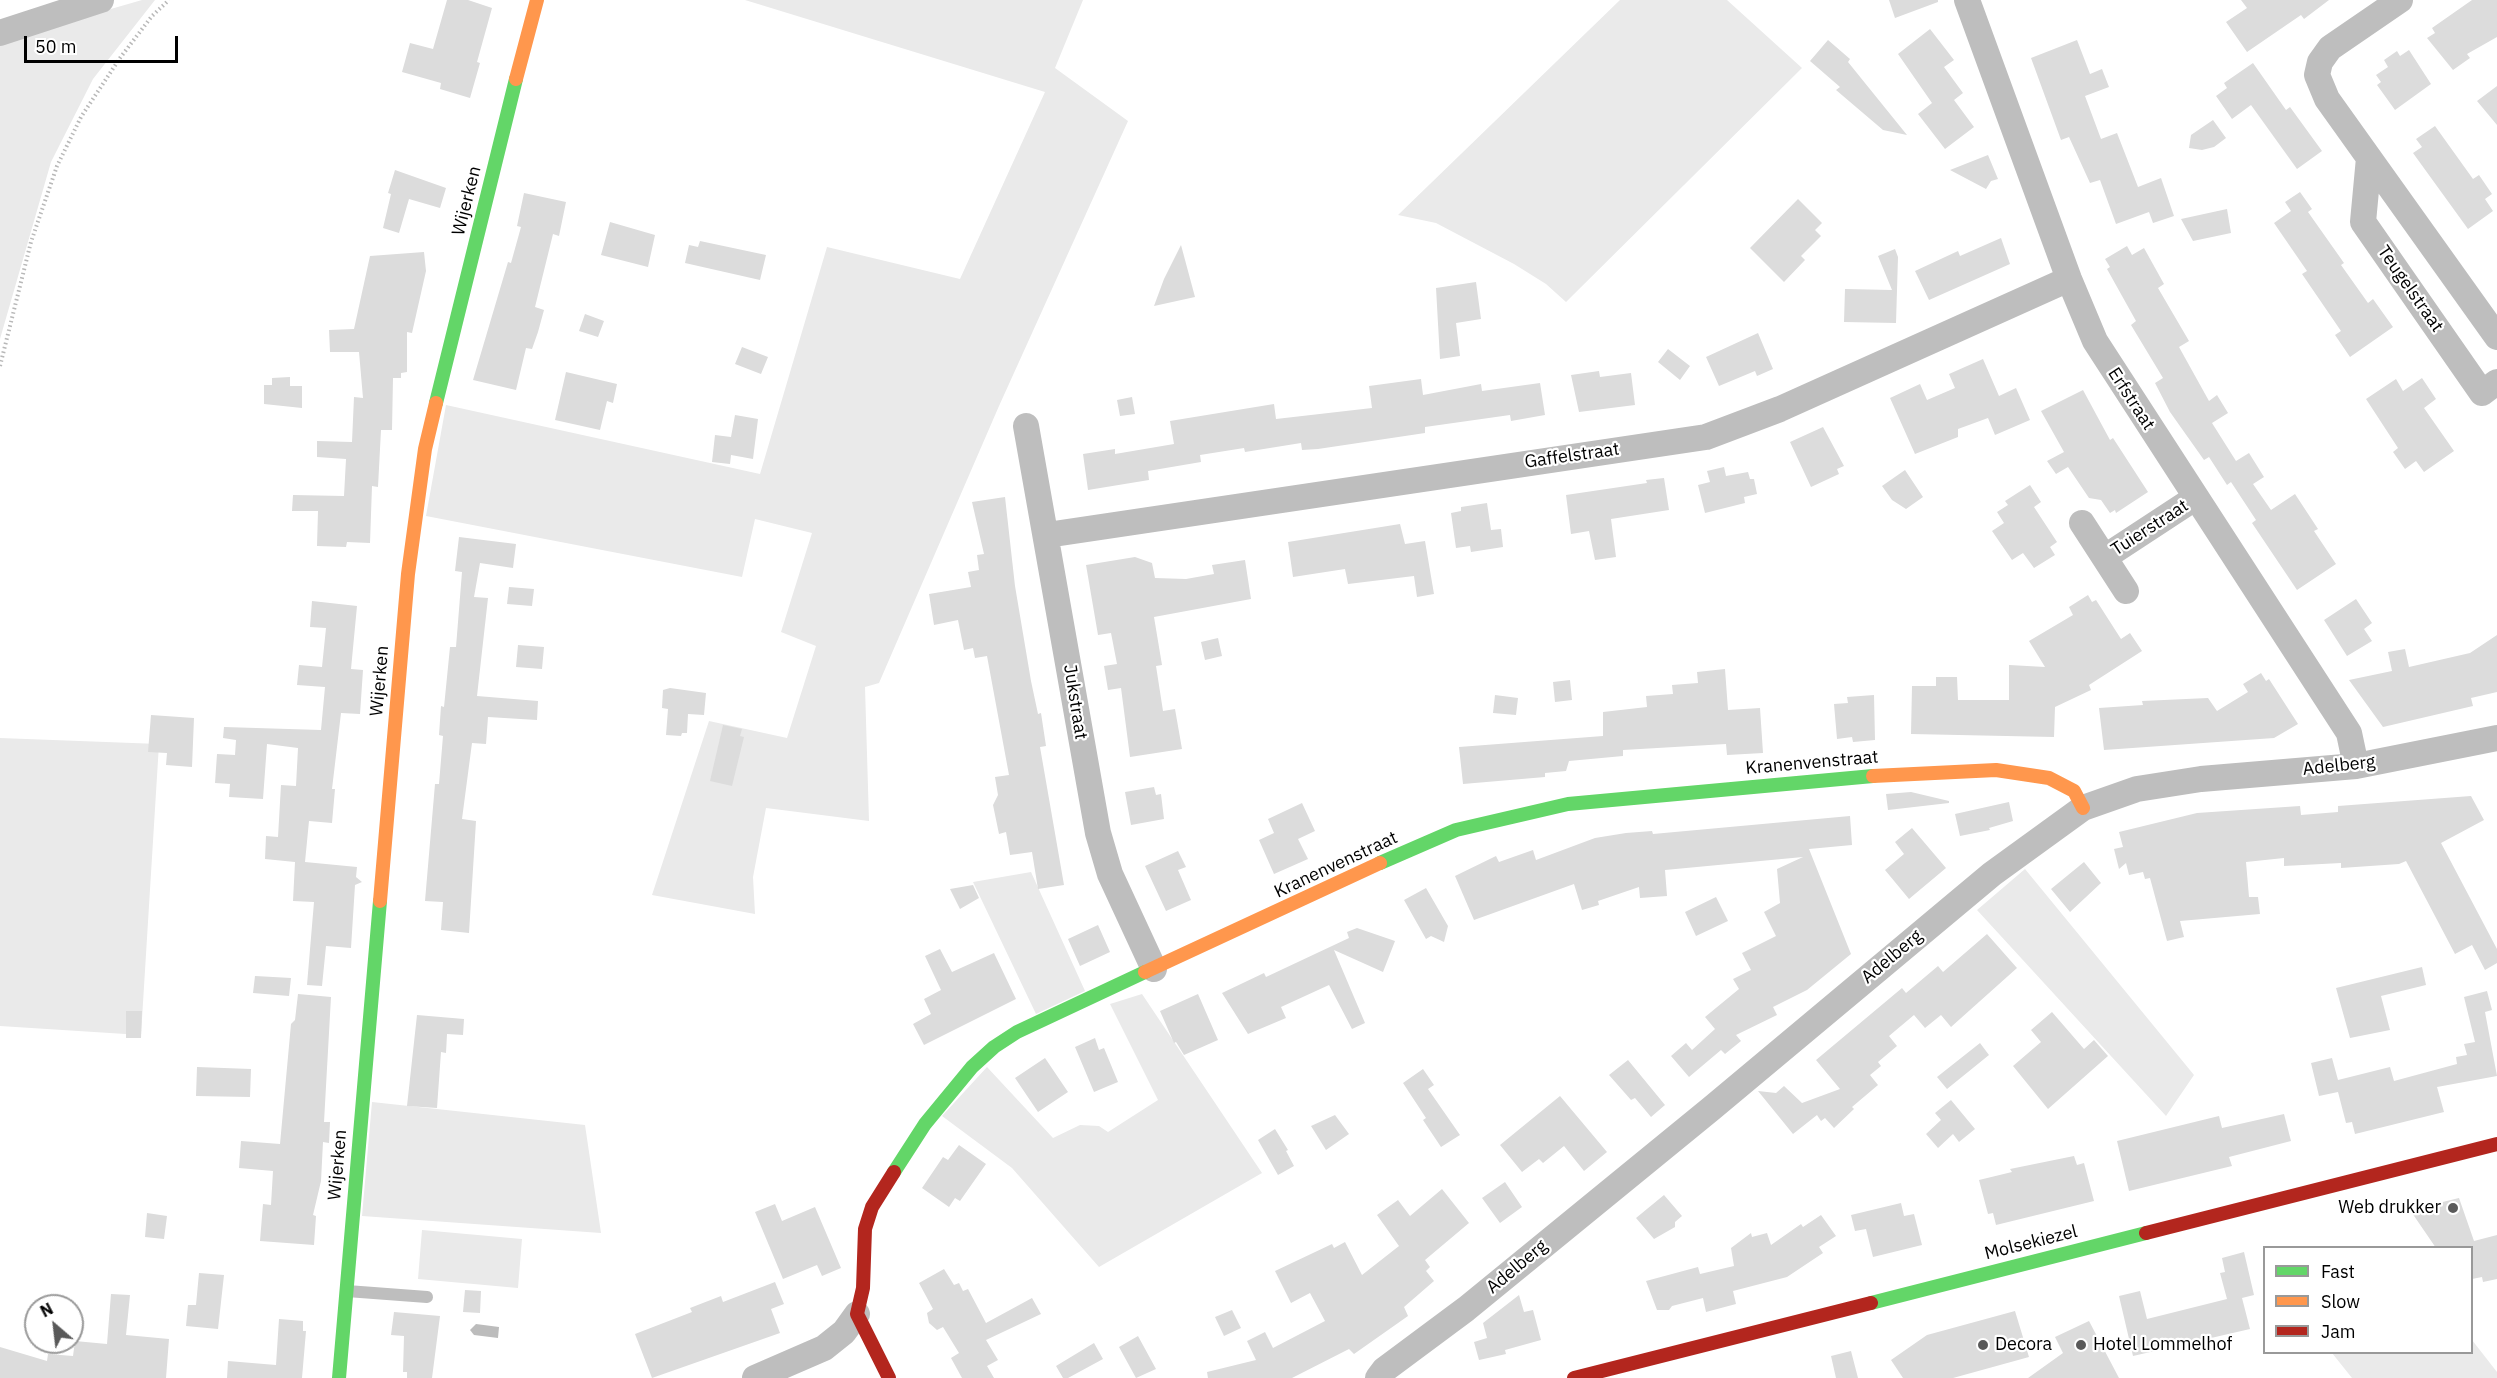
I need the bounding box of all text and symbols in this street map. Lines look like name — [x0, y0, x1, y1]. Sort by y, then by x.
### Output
scale bar — [27, 24, 182, 62]
text: 50 m — [35, 35, 77, 58]
street label: Wijerken — [448, 164, 486, 238]
street label: Teugelstraat — [2372, 242, 2448, 336]
street label: Erfstraat — [2103, 364, 2159, 434]
street label: Gaffelstraat — [1523, 439, 1621, 473]
street label: Tuierstraat — [2107, 495, 2193, 561]
street label: Wijerken — [366, 645, 394, 717]
street label: Jukstraat — [1058, 663, 1092, 741]
street label: Kranenvenstraat — [1745, 746, 1879, 780]
street label: Adelberg — [2302, 751, 2376, 781]
street label: Kranenvenstraat — [1271, 827, 1401, 903]
street label: Adelberg — [1857, 925, 1927, 989]
street label: Wijerken — [324, 1129, 352, 1201]
place label: Web drukker — [2338, 1197, 2441, 1219]
marker: Web drukker — [2446, 1201, 2460, 1215]
street label: Molsekiezel — [1982, 1221, 2080, 1265]
street label: Adelberg — [1482, 1235, 1552, 1299]
legend — [2263, 1246, 2473, 1354]
text: Fast — [2321, 1260, 2355, 1283]
text: Slow — [2321, 1290, 2360, 1313]
north arrow — [24, 1294, 84, 1354]
text: N — [37, 1298, 56, 1321]
text: Jam — [2321, 1320, 2356, 1343]
place label: Decora — [1995, 1334, 2052, 1356]
place label: Hotel Lommelhof — [2093, 1334, 2232, 1356]
marker: Decora — [1976, 1338, 1990, 1352]
marker: Hotel Lommelhof — [2074, 1338, 2088, 1352]

